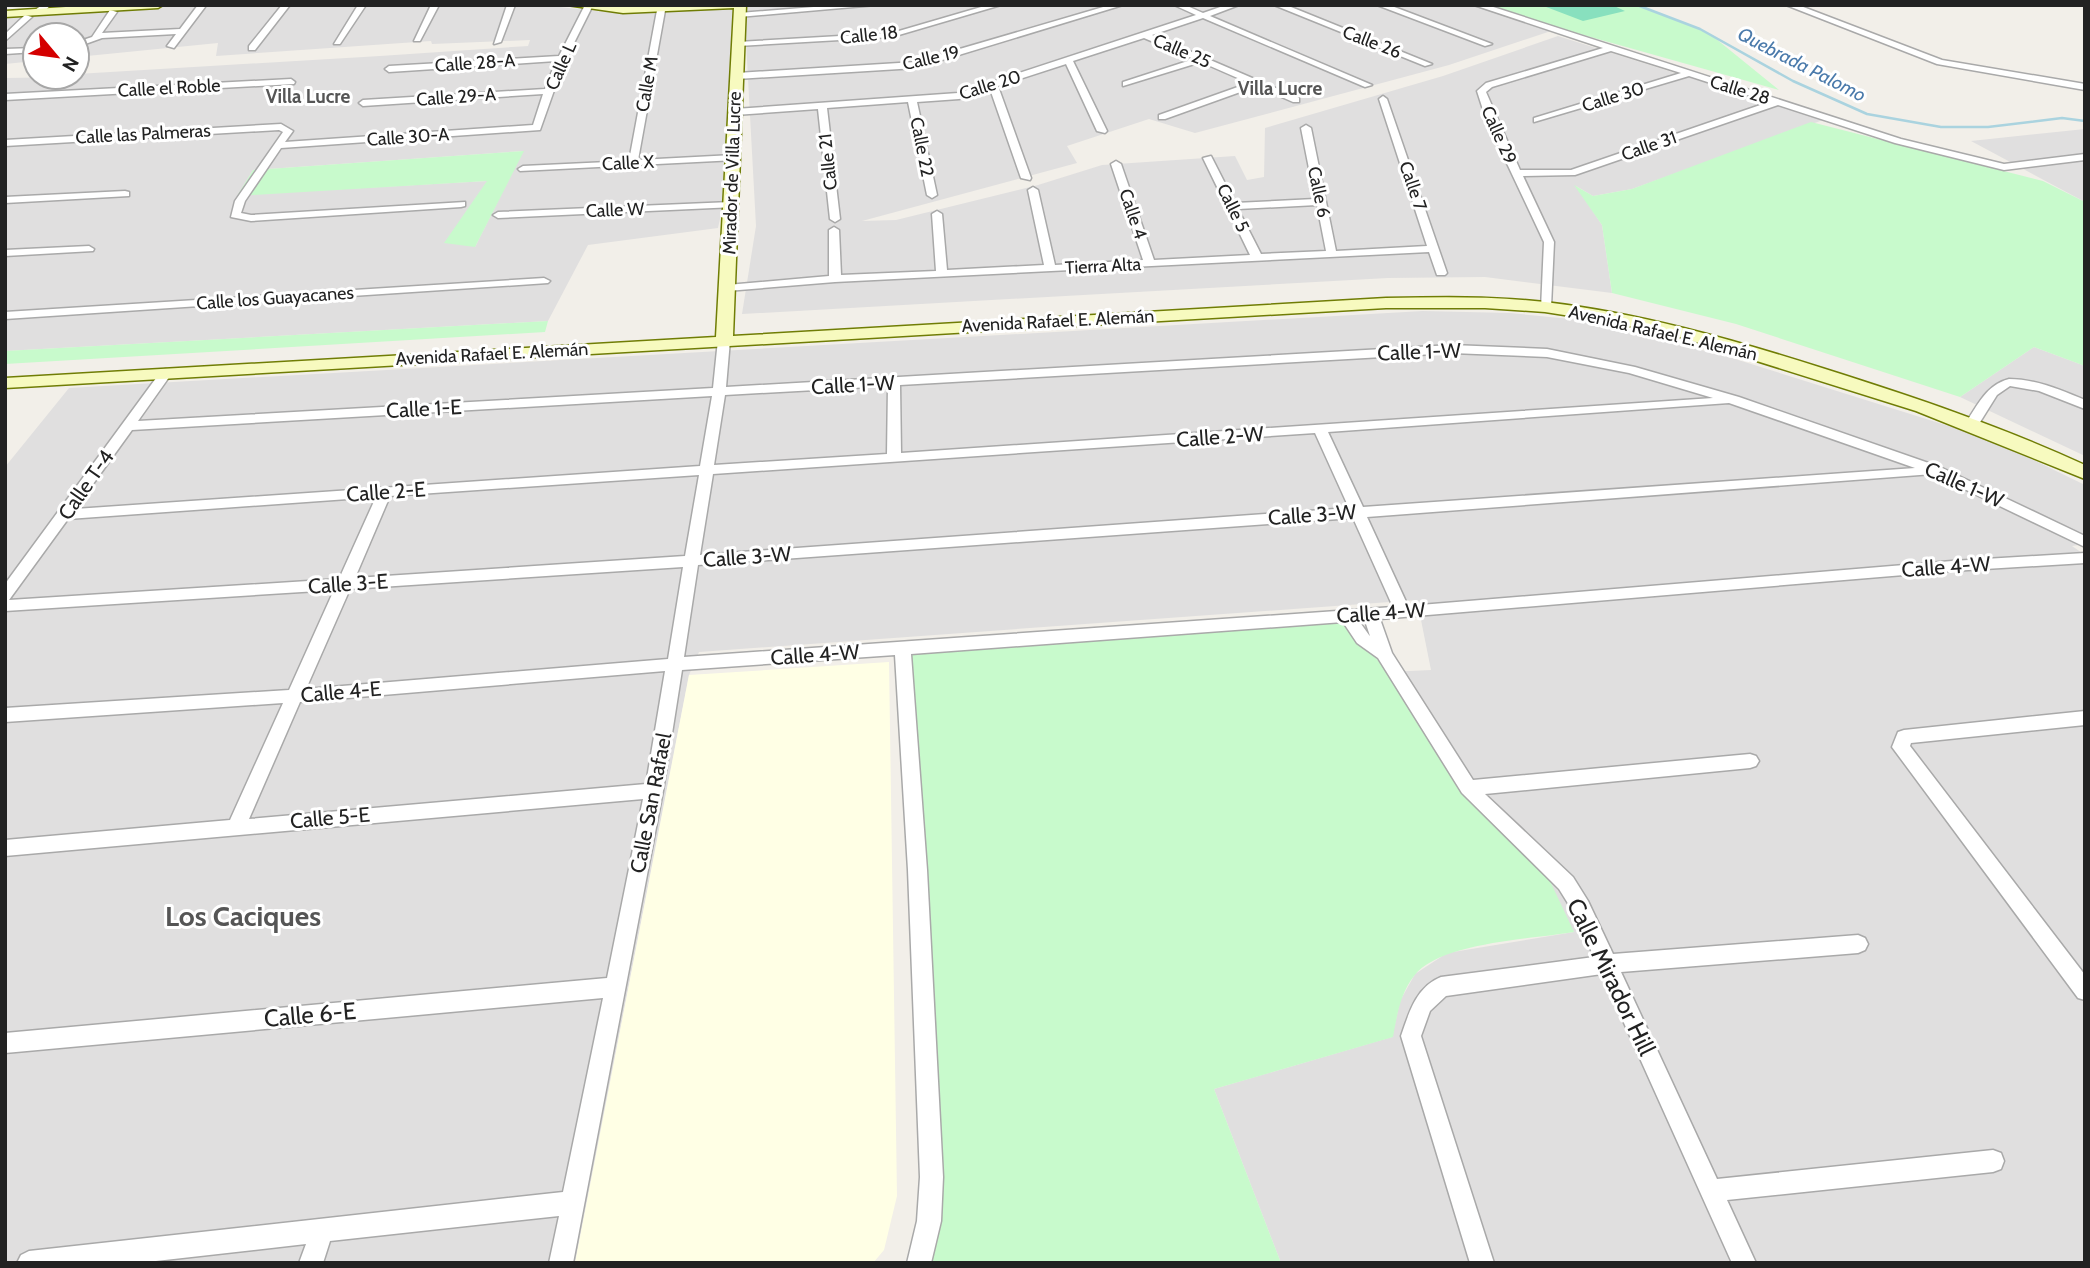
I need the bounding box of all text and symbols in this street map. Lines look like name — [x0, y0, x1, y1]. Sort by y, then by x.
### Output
north arrow — [21, 21, 91, 91]
street label: Calle 18 — [839, 21, 899, 49]
street label: Calle 26 — [1340, 21, 1404, 63]
water label: Quebrada Palomo — [1734, 22, 1870, 107]
street label: Calle 25 — [1150, 29, 1214, 73]
street label: Calle L — [541, 38, 581, 94]
street label: Calle 19 — [901, 41, 961, 75]
street label: Calle 28-A — [434, 49, 516, 77]
text: N — [57, 53, 84, 75]
street label: Calle M — [631, 54, 663, 114]
street label: Calle 20 — [956, 65, 1024, 105]
street label: Calle 28 — [1707, 70, 1773, 110]
street label: Calle el Roble — [117, 74, 221, 102]
district label: Villa Lucre — [1238, 77, 1322, 100]
street label: Calle 30 — [1579, 77, 1647, 117]
street label: Calle 29-A — [415, 83, 497, 111]
district label: Villa Lucre — [266, 85, 350, 108]
street label: Mirador de Villa Lucre — [718, 91, 746, 255]
street label: Calle 29 — [1477, 103, 1521, 167]
street label: Calle 22 — [905, 115, 939, 179]
street label: Calle las Palmeras — [75, 119, 211, 149]
street label: Calle 30-A — [366, 123, 450, 151]
street label: Calle 31 — [1618, 126, 1680, 166]
street label: Calle 21 — [814, 133, 842, 191]
street label: Calle X — [601, 151, 655, 175]
street label: Calle 7 — [1394, 159, 1432, 213]
street label: Calle 6 — [1303, 164, 1335, 220]
street label: Calle 5 — [1212, 180, 1254, 236]
street label: Calle 4 — [1114, 186, 1152, 242]
street label: Calle W — [585, 198, 645, 222]
street label: Tierra Alta — [1064, 253, 1142, 279]
street label: Calle los Guayacanes — [196, 282, 354, 314]
street label: Avenida Rafael E. Alemán — [1567, 301, 1759, 365]
street label: Avenida Rafael E. Alemán — [961, 305, 1155, 337]
street label: Avenida Rafael E. Alemán — [395, 338, 589, 370]
street label: Calle 1-W — [1377, 338, 1461, 365]
street label: Calle 1-W — [811, 370, 896, 399]
street label: Calle 1-E — [386, 394, 462, 423]
street label: Calle 2-W — [1175, 421, 1265, 452]
street label: Calle T-4 — [52, 445, 119, 525]
street label: Calle 1-W — [1921, 456, 2008, 513]
street label: Calle 2-E — [345, 476, 427, 507]
street label: Calle 3-W — [1267, 499, 1357, 530]
street label: Calle 3-W — [702, 541, 792, 572]
street label: Calle 4-W — [1901, 551, 1991, 582]
street label: Calle 3-E — [307, 568, 389, 599]
street label: Calle 4-W — [1336, 597, 1426, 628]
street label: Calle 4-W — [770, 639, 860, 670]
street label: Calle 4-E — [300, 676, 382, 707]
street label: Calle San Rafael — [625, 731, 676, 875]
street label: Calle 5-E — [289, 802, 371, 833]
street label: Calle Mirador Hill — [1561, 894, 1662, 1060]
district label: Los Caciques — [165, 899, 321, 933]
street label: Calle 6-E — [263, 996, 357, 1033]

